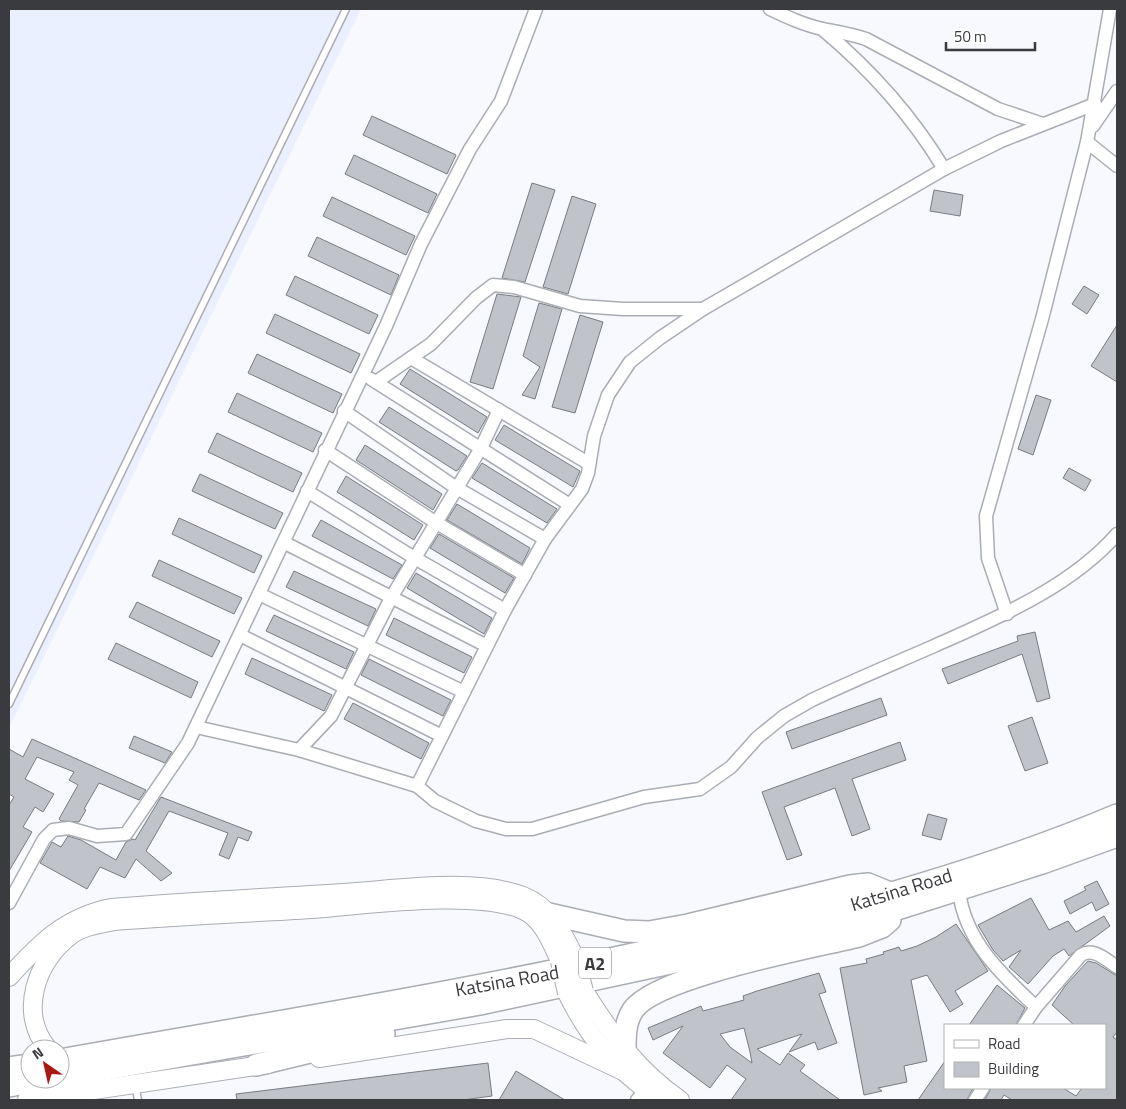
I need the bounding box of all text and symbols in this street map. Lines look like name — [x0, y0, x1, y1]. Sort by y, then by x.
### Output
scale bar — [946, 20, 1035, 52]
text: 50 m — [954, 25, 987, 48]
street label: Katsina Road — [847, 860, 955, 918]
road number: A2 — [579, 948, 611, 978]
street label: Katsina Road — [453, 957, 561, 1003]
legend — [944, 1024, 1106, 1089]
text: Road — [988, 1032, 1020, 1055]
north arrow — [20, 1039, 70, 1089]
text: N — [28, 1041, 47, 1064]
text: Building — [988, 1057, 1039, 1080]

